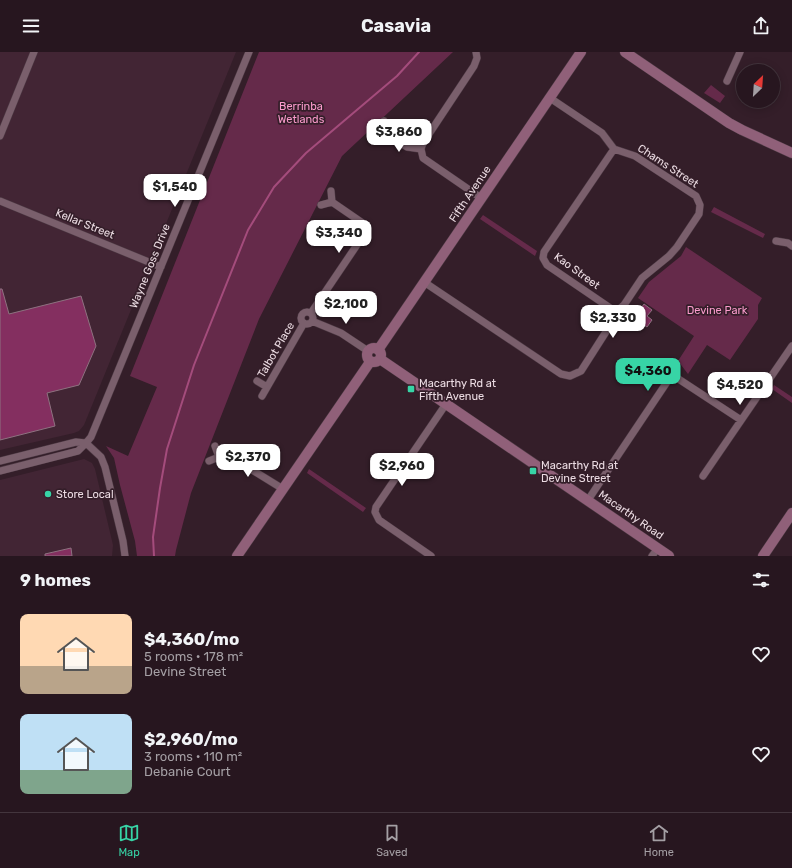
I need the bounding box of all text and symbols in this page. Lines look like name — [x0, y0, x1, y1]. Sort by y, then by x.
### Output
icon: menu — [20, 15, 42, 37]
text: Casavia — [361, 15, 431, 37]
icon: share — [750, 15, 772, 37]
north arrow — [736, 64, 780, 108]
map controls — [736, 64, 780, 108]
park label: Berrinba Wetlands — [278, 100, 325, 126]
pin: $3,860 — [366, 119, 432, 153]
text: $3,860 — [376, 124, 422, 139]
street label: Chams Street — [635, 141, 701, 191]
street label: Fifth Avenue — [446, 163, 494, 225]
pin: $1,540 — [142, 174, 208, 208]
text: $1,540 — [153, 179, 197, 194]
street label: Kellar Street — [54, 206, 117, 242]
pin: $3,340 — [306, 220, 372, 254]
street label: Wayne Goss Drive — [127, 222, 173, 310]
text: $3,340 — [315, 225, 363, 240]
street label: Kao Street — [552, 250, 603, 292]
pin: $2,100 — [313, 291, 379, 325]
text: $2,100 — [324, 296, 368, 311]
park label: Devine Park — [687, 304, 748, 317]
pin: $2,330 — [580, 305, 646, 339]
text: $2,330 — [590, 310, 636, 325]
street label: Talbot Place — [255, 320, 297, 380]
pin: $4,360 — [615, 358, 681, 392]
text: $4,360 — [625, 363, 671, 378]
pin: $4,520 — [707, 372, 773, 406]
place label: Macarthy Rd at Fifth Avenue — [419, 377, 497, 403]
text: $4,520 — [717, 377, 763, 392]
marker: Macarthy Rd at Fifth Avenue — [406, 384, 416, 394]
pin: $2,370 — [215, 444, 281, 478]
text: $2,370 — [225, 449, 271, 464]
pin: $2,960 — [369, 453, 435, 487]
text: $2,960 — [379, 458, 425, 473]
place label: Macarthy Rd at Devine Street — [541, 459, 619, 485]
marker: Macarthy Rd at Devine Street — [528, 466, 538, 476]
place label: Store Local — [56, 488, 114, 501]
street label: Macarthy Road — [596, 488, 666, 542]
marker: Store Local — [43, 489, 53, 499]
icon: filters — [750, 569, 772, 591]
text: 9 homes — [20, 570, 91, 590]
text: $4,360/mo — [144, 629, 239, 649]
icon: home — [52, 630, 100, 678]
icon: heart — [750, 643, 772, 665]
text: 5 rooms · 178 m² — [144, 649, 243, 664]
text: Devine Street — [144, 664, 226, 679]
text: $2,960/mo — [144, 729, 238, 749]
icon: home — [52, 730, 100, 778]
icon: heart — [750, 743, 772, 765]
text: 3 rooms · 110 m² — [144, 749, 242, 764]
text: Debanie Court — [144, 764, 231, 779]
tab: Map — [118, 822, 140, 859]
tab: Saved — [376, 822, 408, 859]
tab: Home — [644, 822, 674, 859]

